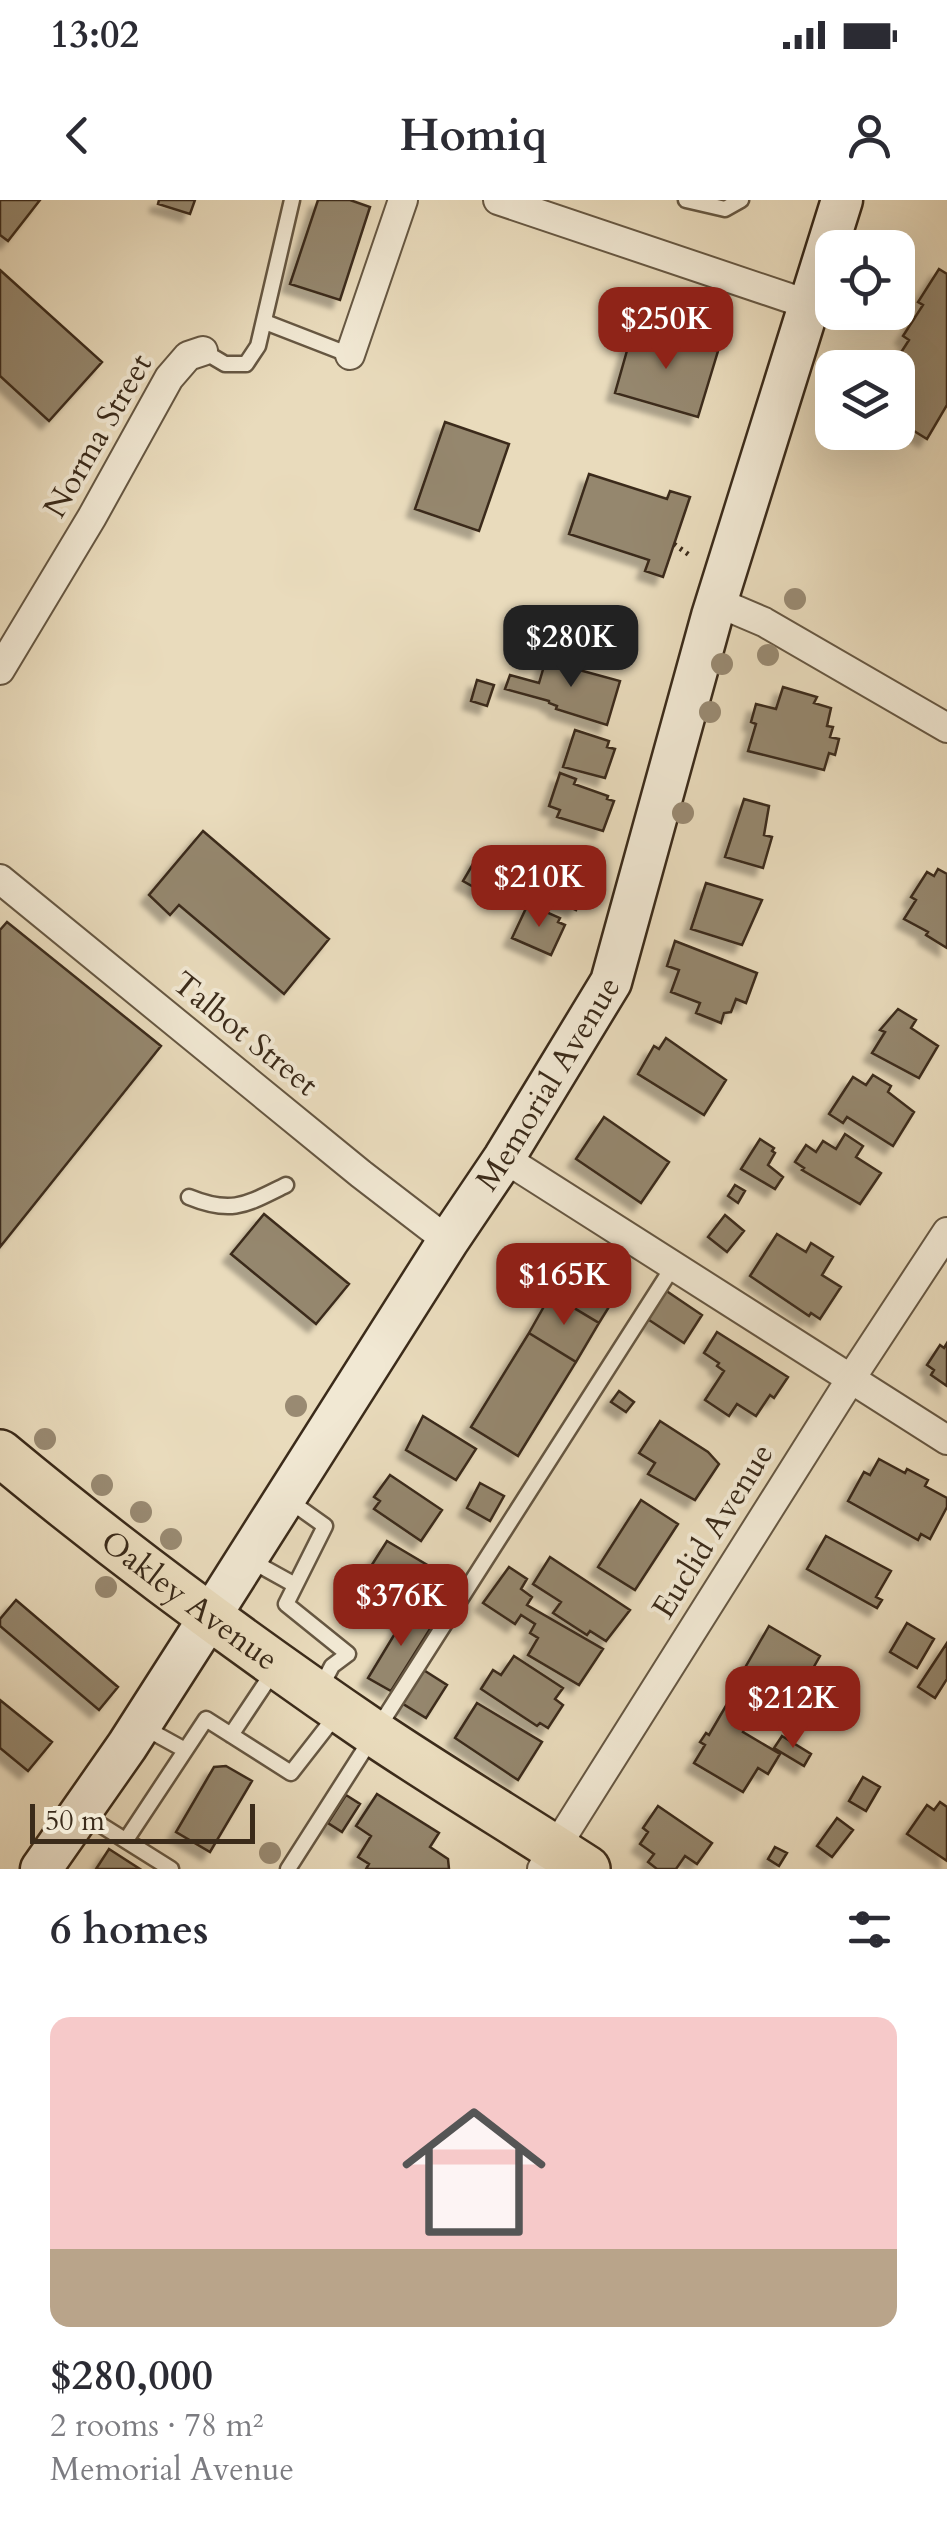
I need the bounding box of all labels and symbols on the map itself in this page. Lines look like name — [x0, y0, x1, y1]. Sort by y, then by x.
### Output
pin: $250K — [596, 287, 736, 372]
street label: Norma Street — [33, 346, 163, 526]
pin: $280K — [501, 605, 641, 690]
pin: $210K — [469, 845, 609, 930]
street label: Talbot Street — [163, 962, 327, 1106]
street label: Memorial Avenue — [466, 968, 631, 1200]
pin: $165K — [494, 1243, 634, 1328]
street label: Euclid Avenue — [642, 1435, 784, 1627]
street label: Oakley Avenue — [91, 1520, 287, 1681]
pin: $376K — [331, 1564, 471, 1649]
pin: $212K — [723, 1666, 863, 1751]
scale bar — [30, 1799, 255, 1844]

